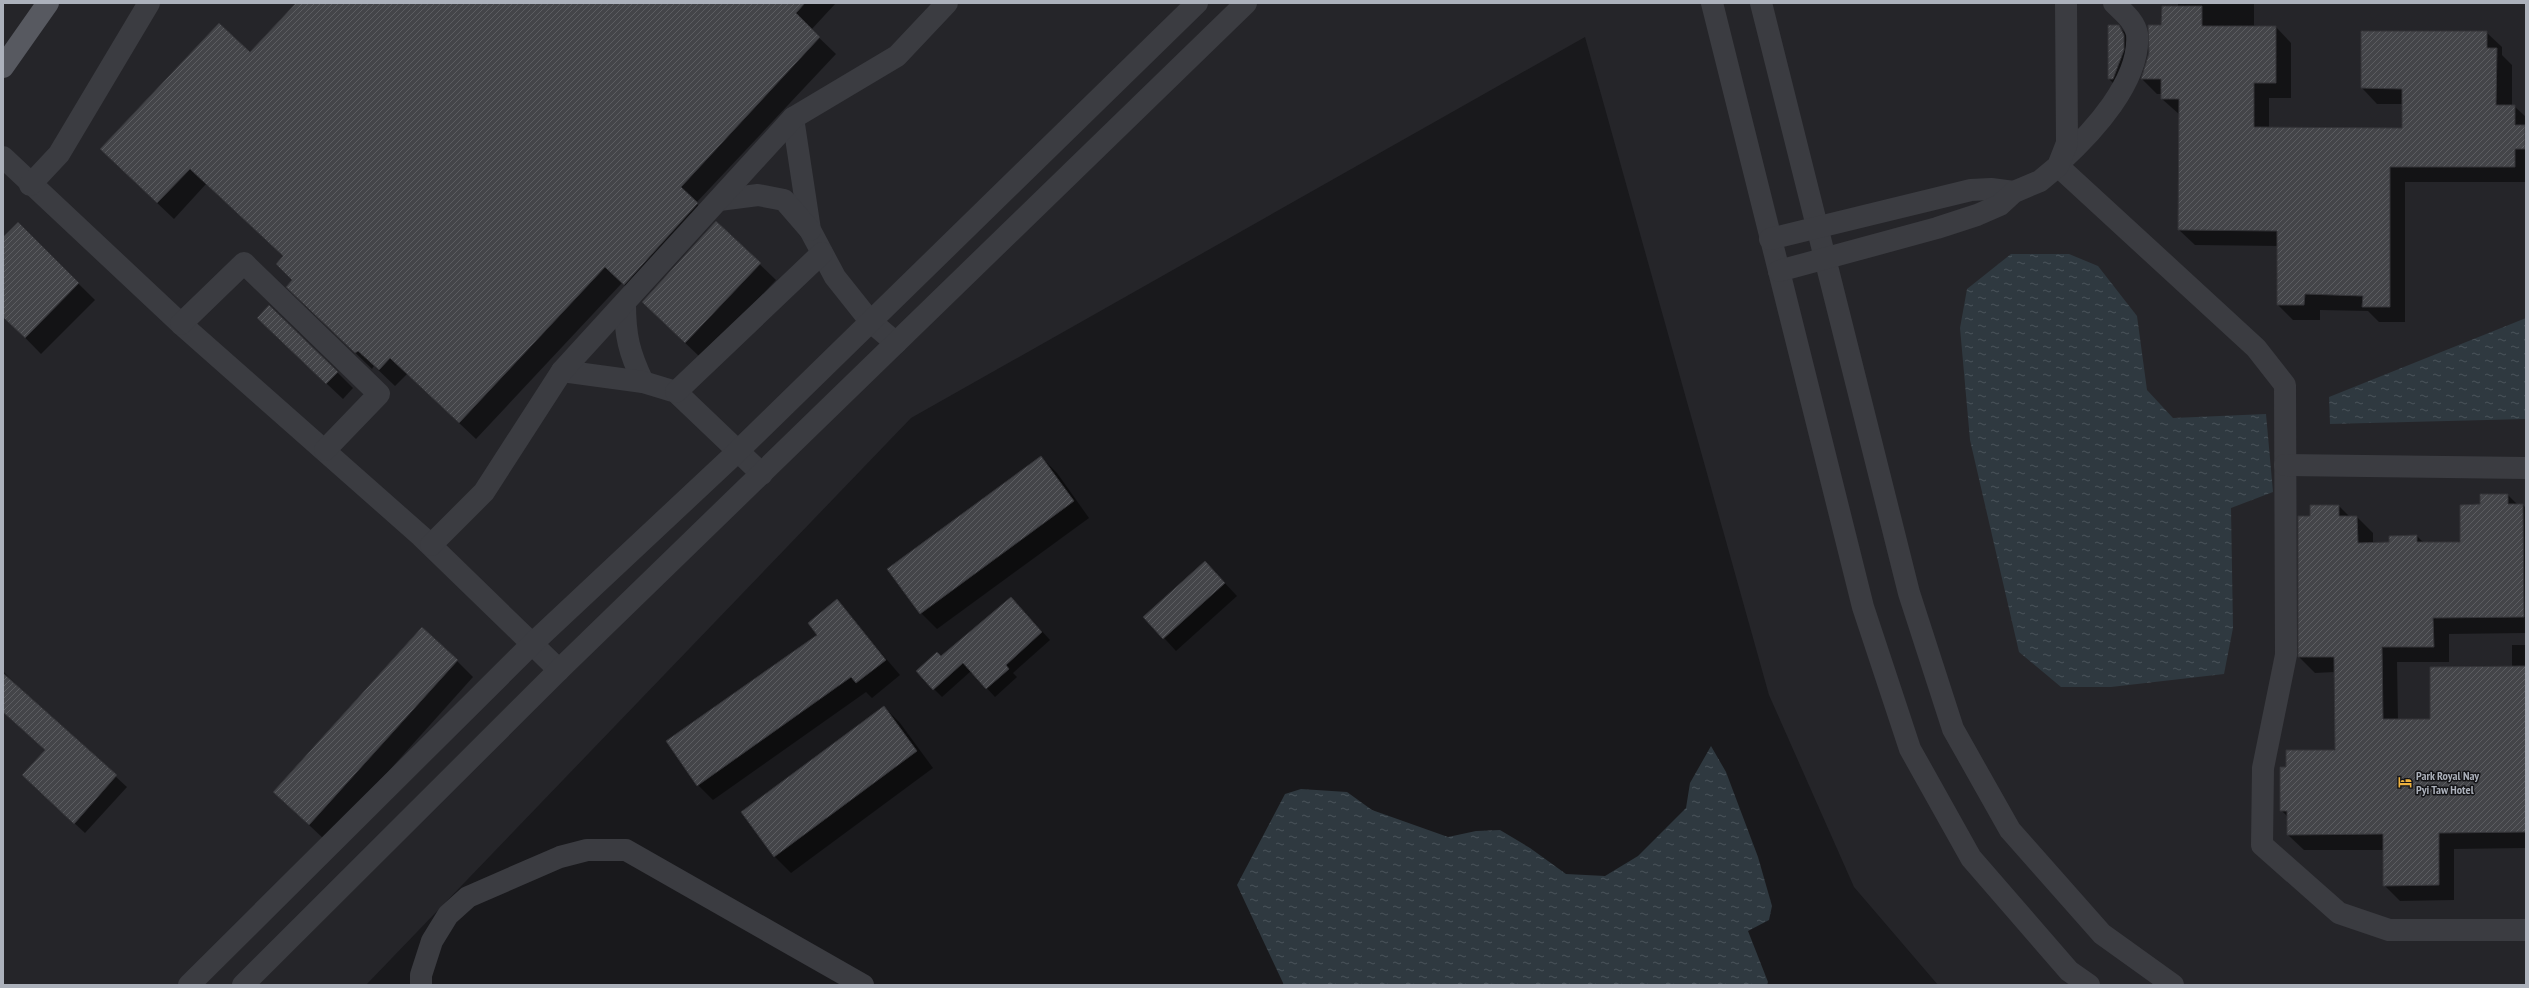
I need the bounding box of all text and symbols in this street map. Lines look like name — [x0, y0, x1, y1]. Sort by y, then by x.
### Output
place label: Park Royal Nay Pyi Taw Hotel — [2416, 768, 2479, 797]
hotel icon: Park Royal Nay Pyi Taw Hotel — [2397, 774, 2413, 790]

